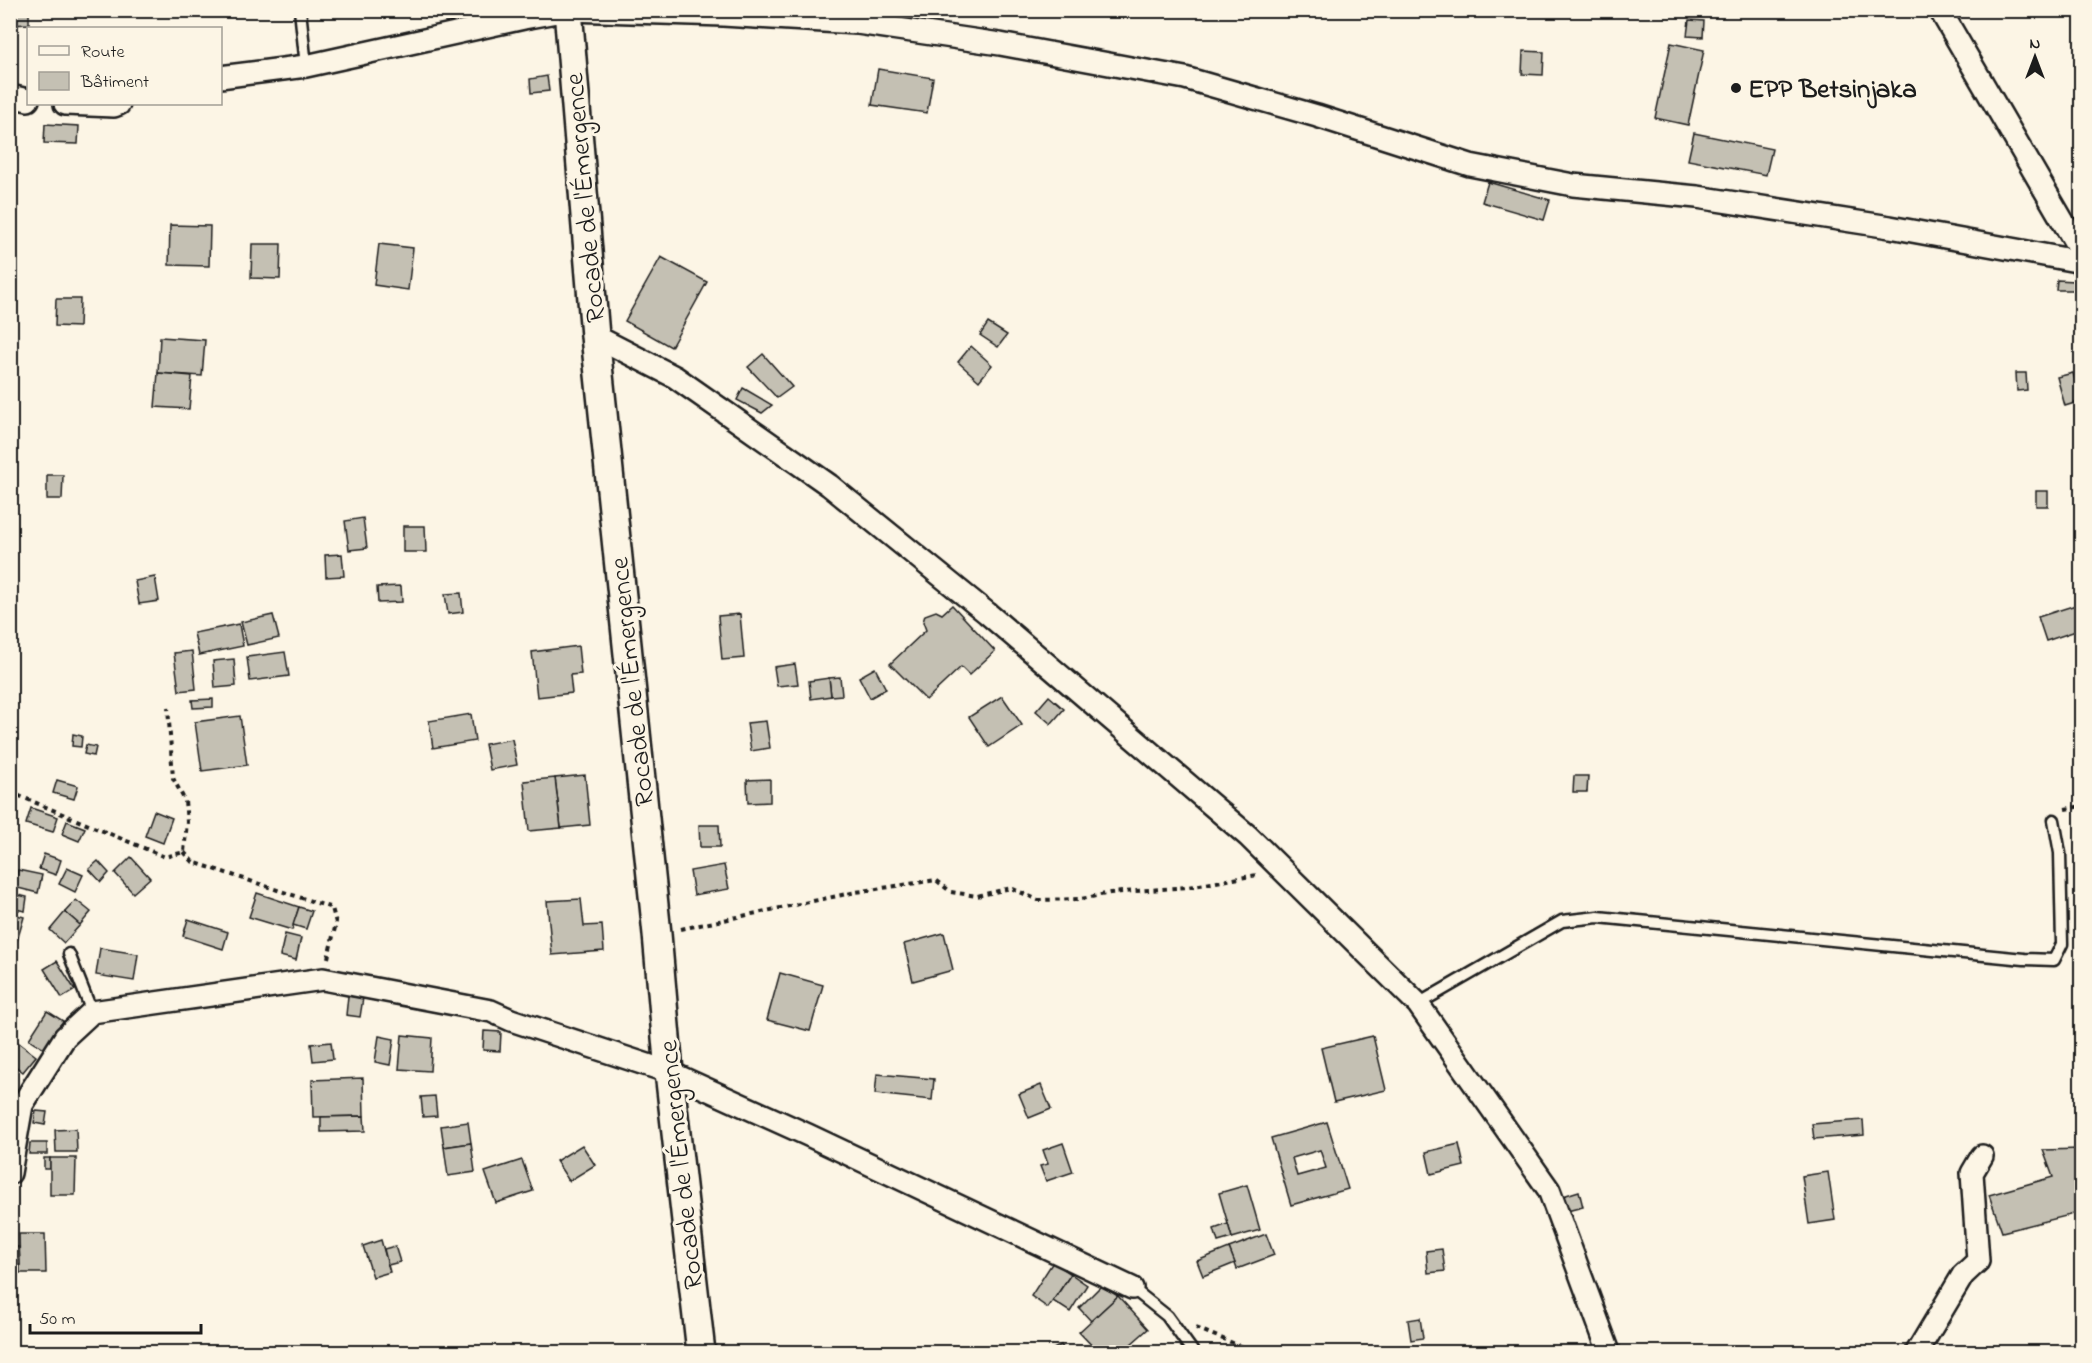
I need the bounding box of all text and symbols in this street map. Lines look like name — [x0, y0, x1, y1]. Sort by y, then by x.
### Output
legend — [27, 27, 222, 105]
north arrow — [2005, 27, 2065, 87]
text: N — [2030, 32, 2041, 56]
text: Route — [81, 40, 126, 66]
text: Bâtiment — [80, 70, 149, 96]
street label: Rocade de l'Émergence — [556, 70, 617, 324]
place label: EPP Betsinjaka — [1748, 71, 1917, 110]
marker: EPP Betsinjaka — [1729, 81, 1743, 95]
street label: Rocade de l'Émergence — [601, 554, 666, 808]
street label: Rocade de l'Émergence — [650, 1037, 715, 1291]
scale bar — [30, 1297, 201, 1335]
text: 50 m — [39, 1307, 76, 1333]

